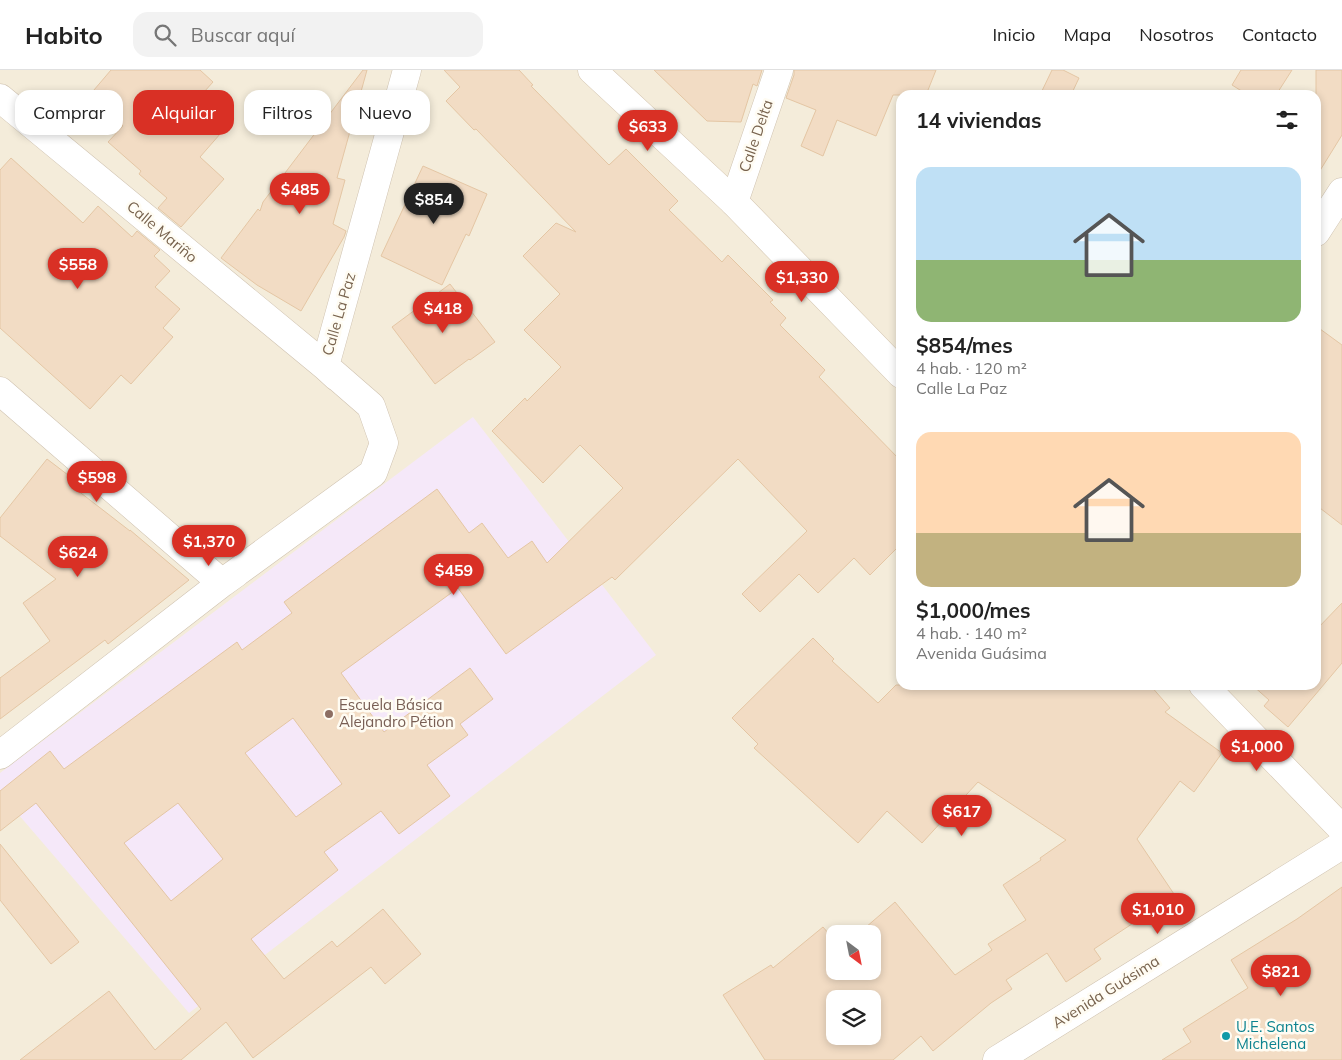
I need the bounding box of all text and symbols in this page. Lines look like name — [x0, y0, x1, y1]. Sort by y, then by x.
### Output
search box — [133, 12, 483, 57]
text: Habito — [25, 20, 103, 50]
icon: search — [151, 21, 179, 49]
text: Buscar aquí — [191, 23, 295, 47]
text: Inicio — [992, 23, 1035, 46]
text: Mapa — [1063, 23, 1111, 46]
text: Nosotros — [1139, 23, 1214, 46]
text: Contacto — [1242, 23, 1317, 46]
chip: Comprar — [15, 90, 123, 135]
chip: Alquilar — [133, 90, 234, 135]
chip: Filtros — [244, 90, 331, 135]
chip: Nuevo — [341, 90, 430, 135]
street label: Calle Delta — [734, 97, 777, 175]
icon: filters — [1273, 106, 1301, 134]
text: 14 viviendas — [916, 107, 1042, 133]
pin: $633 — [618, 109, 678, 152]
text: $633 — [629, 116, 667, 136]
pin: $485 — [270, 172, 330, 215]
text: $485 — [281, 179, 319, 199]
pin: $854 — [404, 182, 464, 225]
text: $854 — [415, 189, 453, 209]
street label: Calle Mariño — [123, 197, 202, 267]
icon: home — [1064, 200, 1154, 290]
pin: $558 — [48, 248, 108, 290]
text: $558 — [59, 254, 97, 274]
pin: $1,330 — [761, 260, 843, 303]
text: $1,330 — [776, 267, 828, 287]
street label: Calle La Paz — [318, 270, 359, 358]
pin: $418 — [413, 292, 473, 334]
text: $418 — [424, 298, 462, 318]
text: $854/mes — [916, 332, 1013, 358]
text: 4 hab. · 120 m² — [916, 358, 1027, 378]
text: Calle La Paz — [916, 378, 1007, 398]
pin: $598 — [67, 460, 127, 503]
icon: home — [1064, 465, 1154, 555]
text: $598 — [78, 467, 116, 487]
pin: $1,370 — [168, 524, 250, 567]
text: $1,370 — [183, 531, 235, 551]
pin: $624 — [48, 536, 108, 578]
text: $624 — [59, 542, 97, 562]
pin: $459 — [424, 554, 484, 596]
text: $459 — [435, 560, 473, 580]
text: $1,000/mes — [916, 597, 1031, 623]
text: 4 hab. · 140 m² — [916, 623, 1027, 643]
text: Avenida Guásima — [916, 643, 1047, 663]
place label: Escuela Básica Alejandro Pétion — [339, 695, 454, 731]
marker: Escuela Básica Alejandro Pétion — [323, 708, 335, 720]
pin: $1,000 — [1216, 730, 1298, 772]
text: $1,000 — [1231, 736, 1283, 756]
pin: $617 — [932, 794, 992, 837]
text: $617 — [943, 801, 981, 821]
pin: $1,010 — [1117, 892, 1199, 935]
text: $1,010 — [1132, 899, 1184, 919]
north arrow — [826, 925, 881, 980]
map controls — [826, 925, 881, 1045]
street label: Avenida Guásima — [1049, 951, 1163, 1032]
pin: $821 — [1251, 954, 1311, 997]
text: $821 — [1262, 961, 1300, 981]
button: layers — [826, 990, 881, 1045]
place label: U.E. Santos Michelena — [1236, 1017, 1315, 1053]
marker: U.E. Santos Michelena — [1220, 1030, 1232, 1042]

